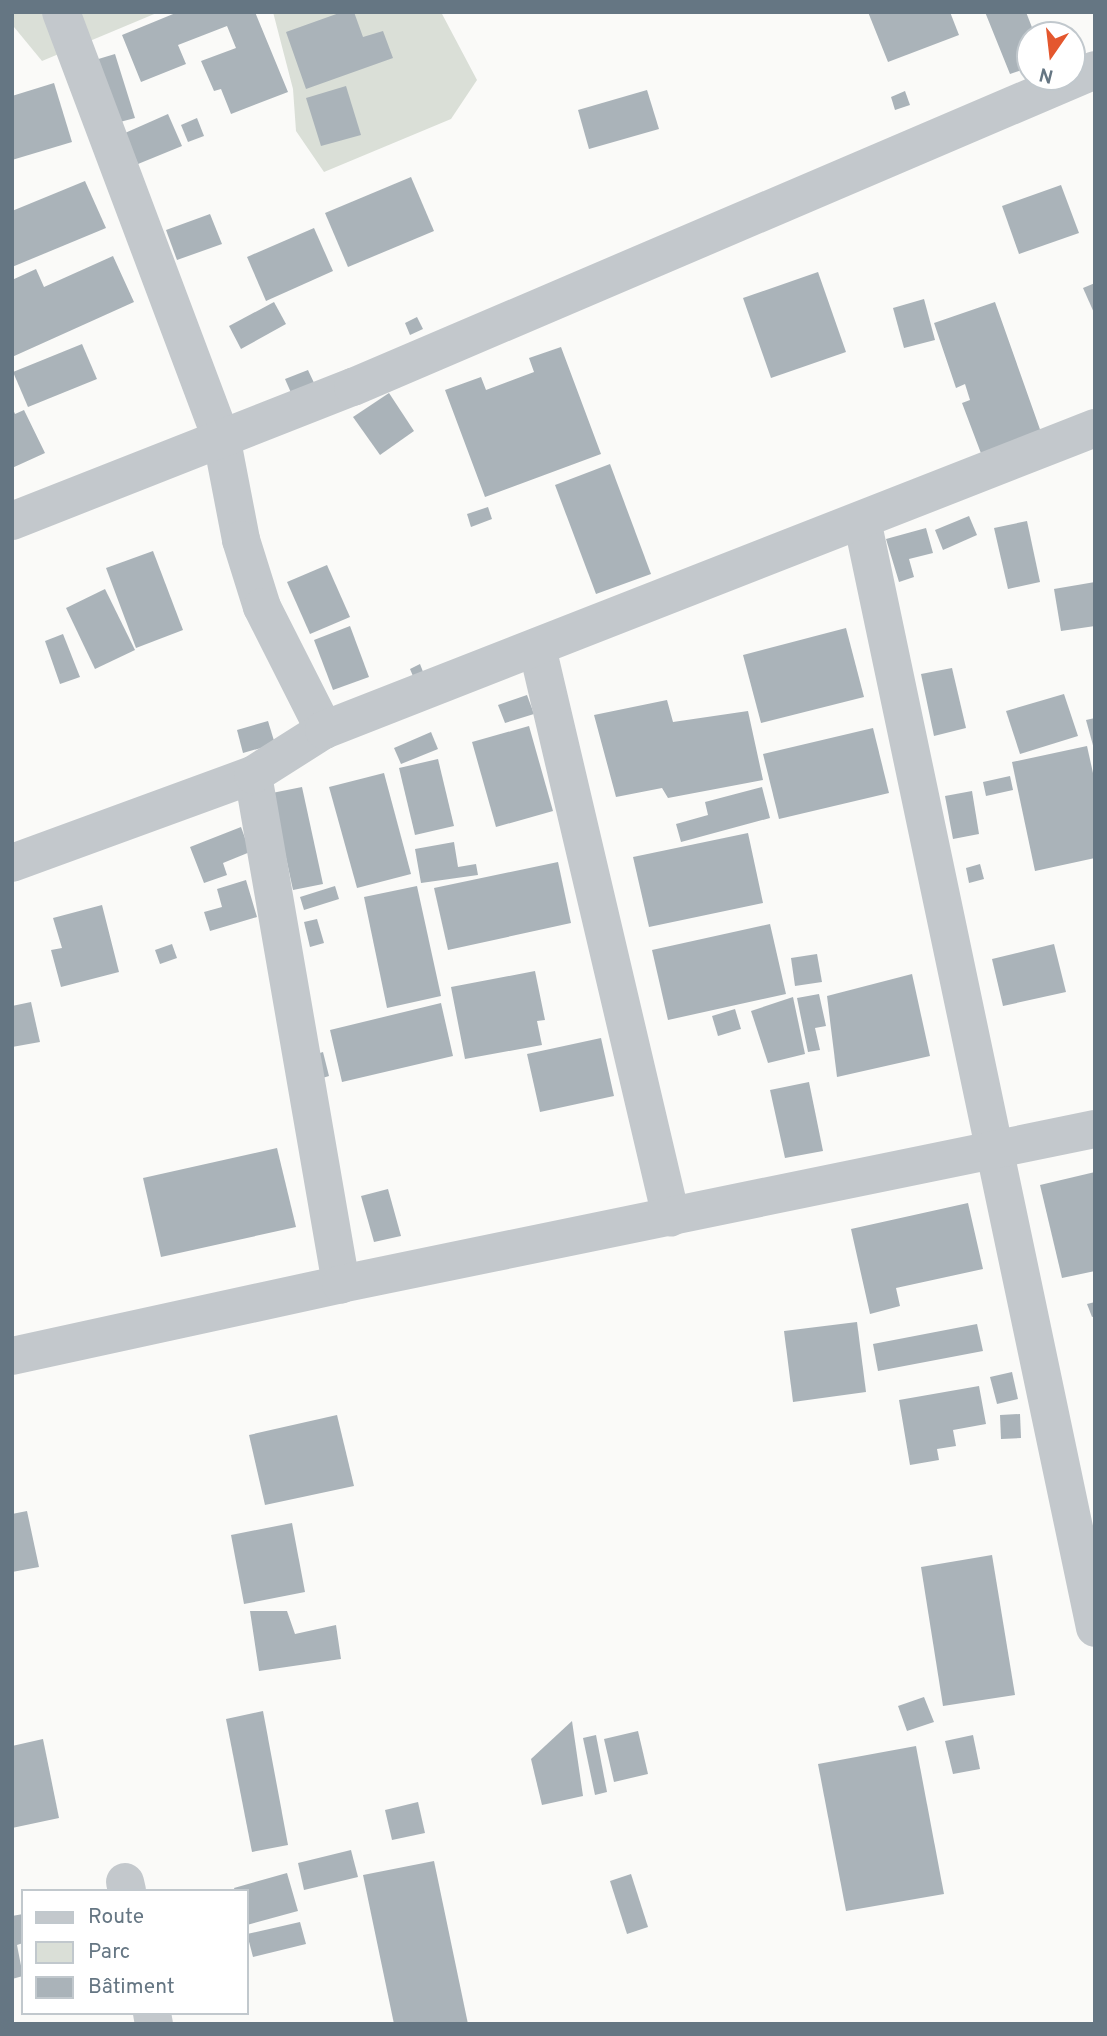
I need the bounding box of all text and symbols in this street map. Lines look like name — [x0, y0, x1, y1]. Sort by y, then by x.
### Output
north arrow — [1016, 21, 1086, 91]
text: N — [1037, 61, 1056, 88]
legend — [21, 1889, 248, 2015]
text: Route — [88, 1904, 144, 1931]
text: Parc — [88, 1939, 130, 1966]
text: Bâtiment — [88, 1974, 175, 2001]

